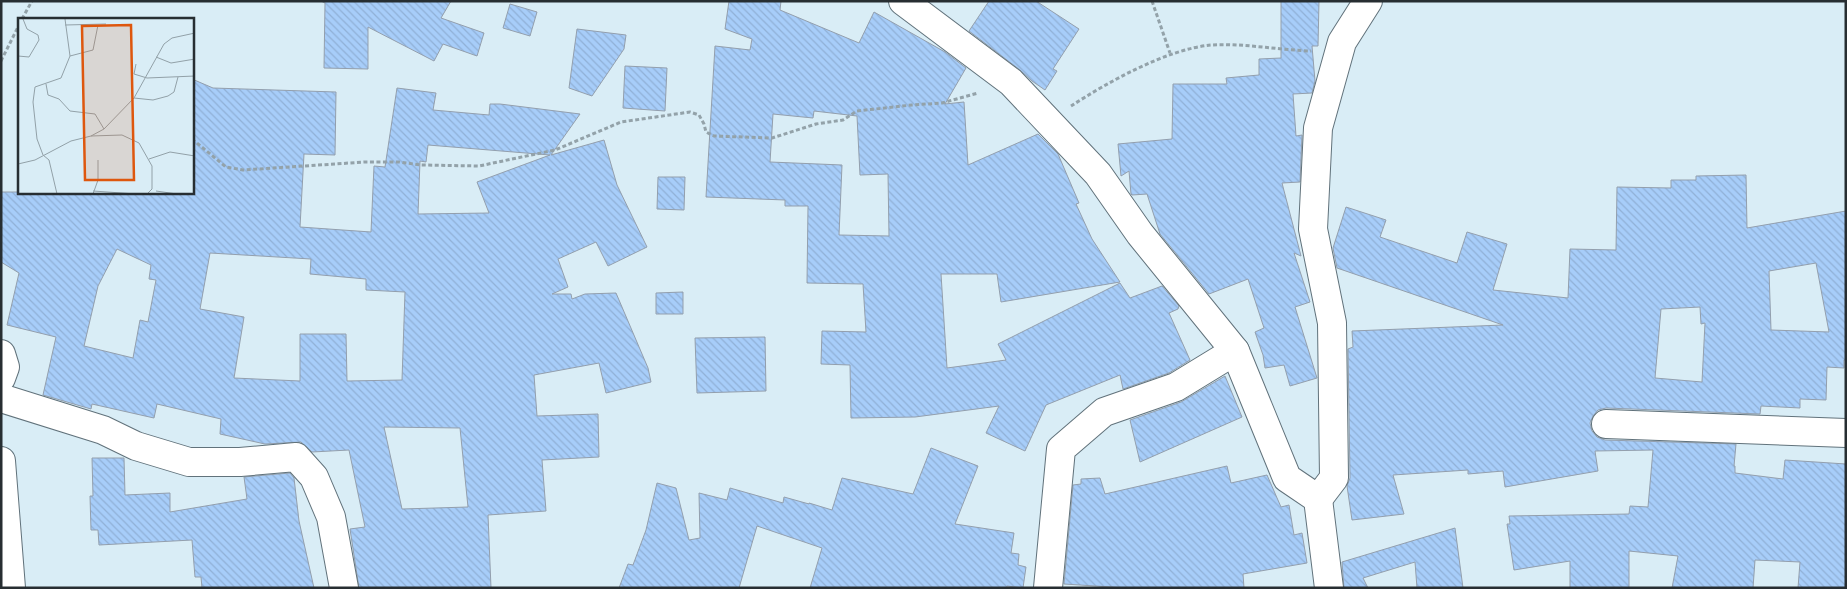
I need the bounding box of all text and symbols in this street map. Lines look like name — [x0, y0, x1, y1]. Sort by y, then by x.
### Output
inset map — [18, 18, 194, 194]

